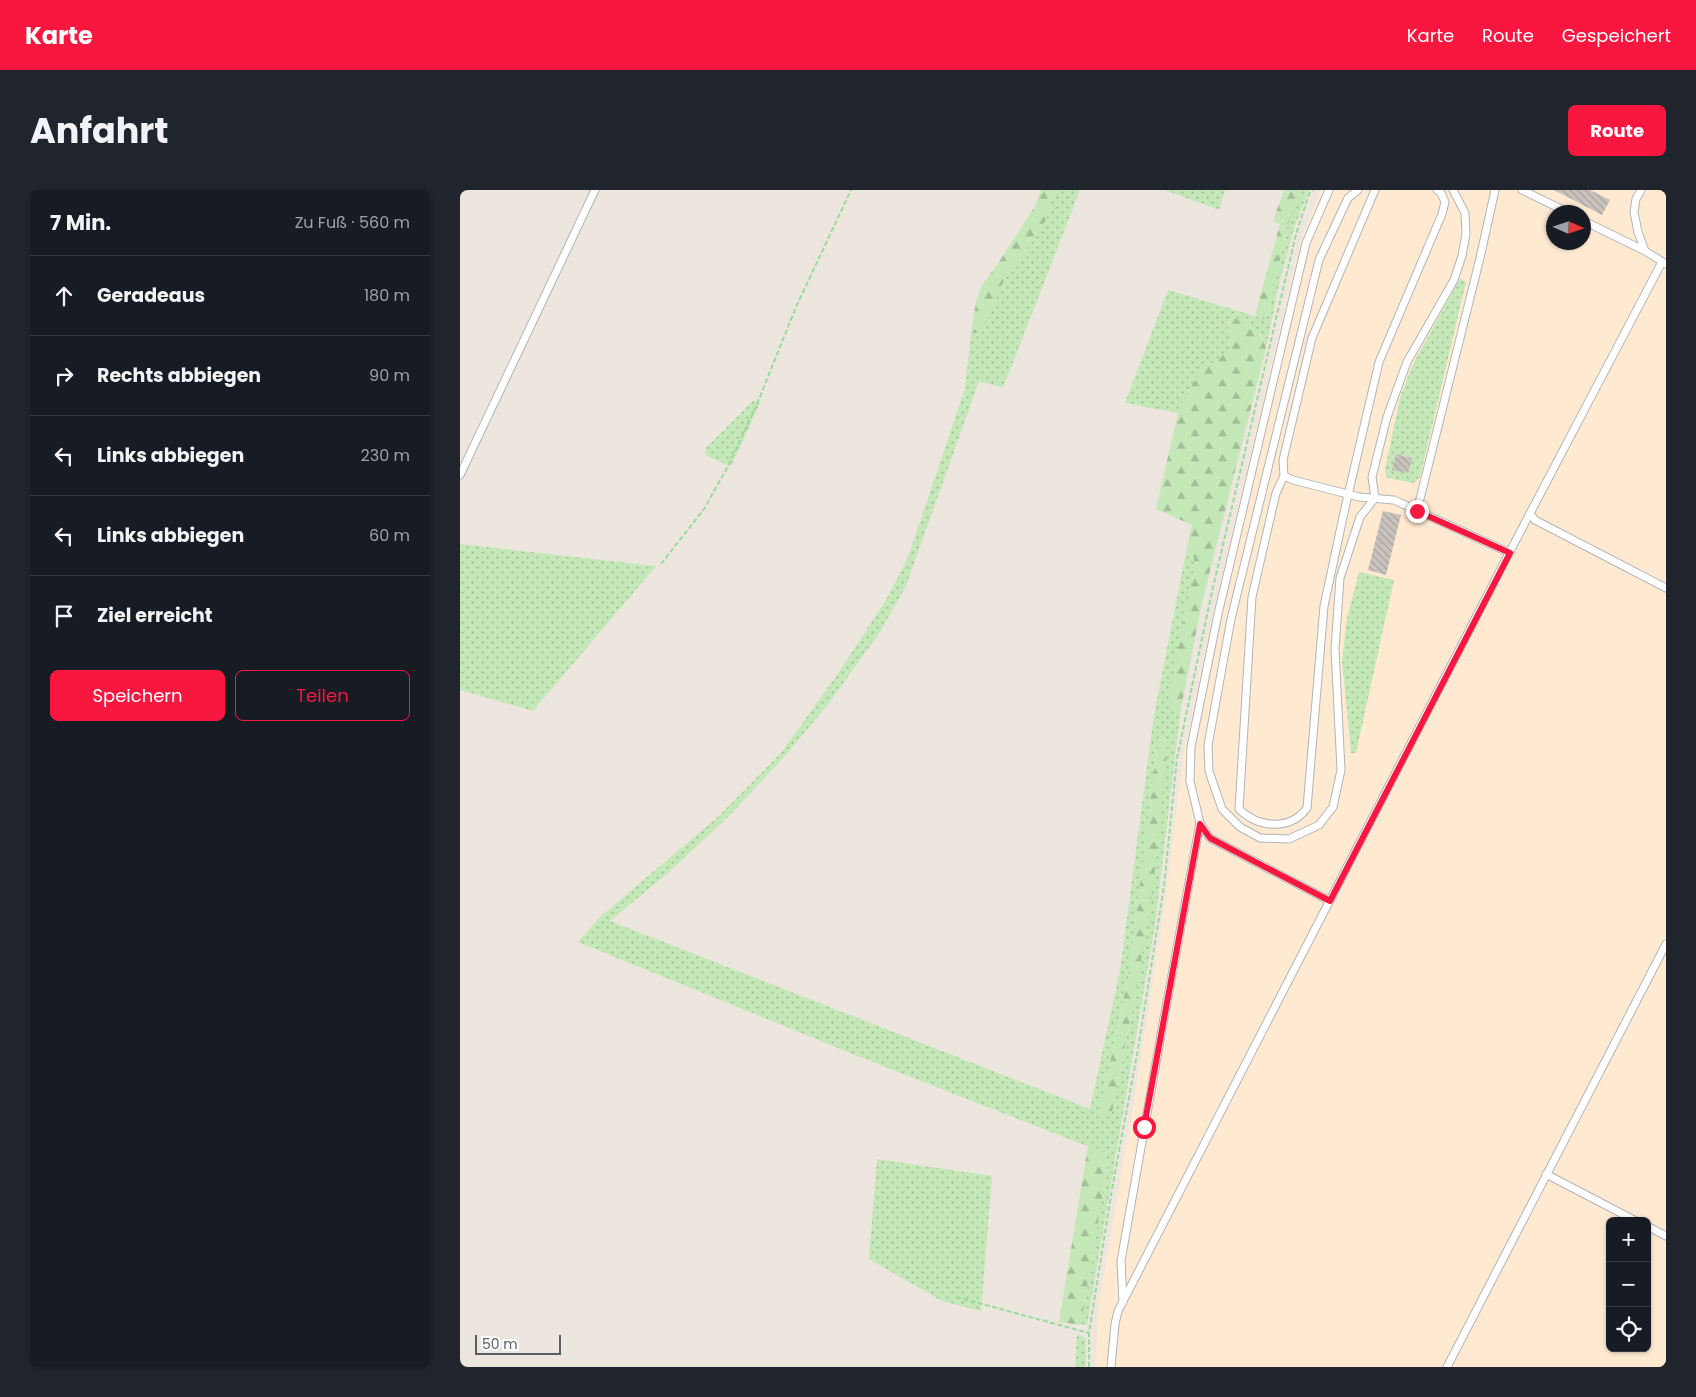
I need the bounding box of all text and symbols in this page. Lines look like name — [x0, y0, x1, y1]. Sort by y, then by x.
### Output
text: Karte — [25, 19, 93, 52]
text: Karte — [1407, 23, 1454, 48]
text: Route — [1482, 23, 1534, 48]
text: Gespeichert — [1562, 23, 1671, 48]
button: Route — [1568, 105, 1666, 156]
text: Anfahrt — [30, 106, 169, 155]
north arrow — [1546, 205, 1591, 250]
text: 7 Min. — [50, 208, 111, 237]
text: Zu Fuß · 560 m — [295, 211, 410, 234]
icon: ahead — [50, 282, 78, 310]
text: Geradeaus — [97, 282, 205, 309]
text: 180 m — [364, 284, 410, 307]
icon: right — [50, 362, 78, 390]
text: Rechts abbiegen — [97, 362, 261, 389]
text: 90 m — [369, 364, 410, 387]
icon: left — [50, 442, 78, 470]
text: Links abbiegen — [97, 442, 244, 469]
text: 230 m — [361, 444, 410, 467]
route end — [1406, 500, 1429, 523]
icon: left — [50, 522, 78, 550]
text: Links abbiegen — [97, 522, 244, 549]
text: 60 m — [369, 524, 410, 547]
icon: arrive — [50, 602, 78, 630]
text: Ziel erreicht — [97, 602, 213, 629]
button: Speichern — [50, 670, 225, 721]
button: Teilen — [235, 670, 410, 721]
route start — [1133, 1116, 1156, 1139]
map controls — [1606, 1217, 1651, 1352]
button: + — [1606, 1217, 1651, 1262]
button: − — [1606, 1262, 1651, 1307]
button: locate — [1606, 1307, 1651, 1352]
scale bar — [475, 1332, 561, 1355]
text: 50 m — [482, 1334, 518, 1354]

